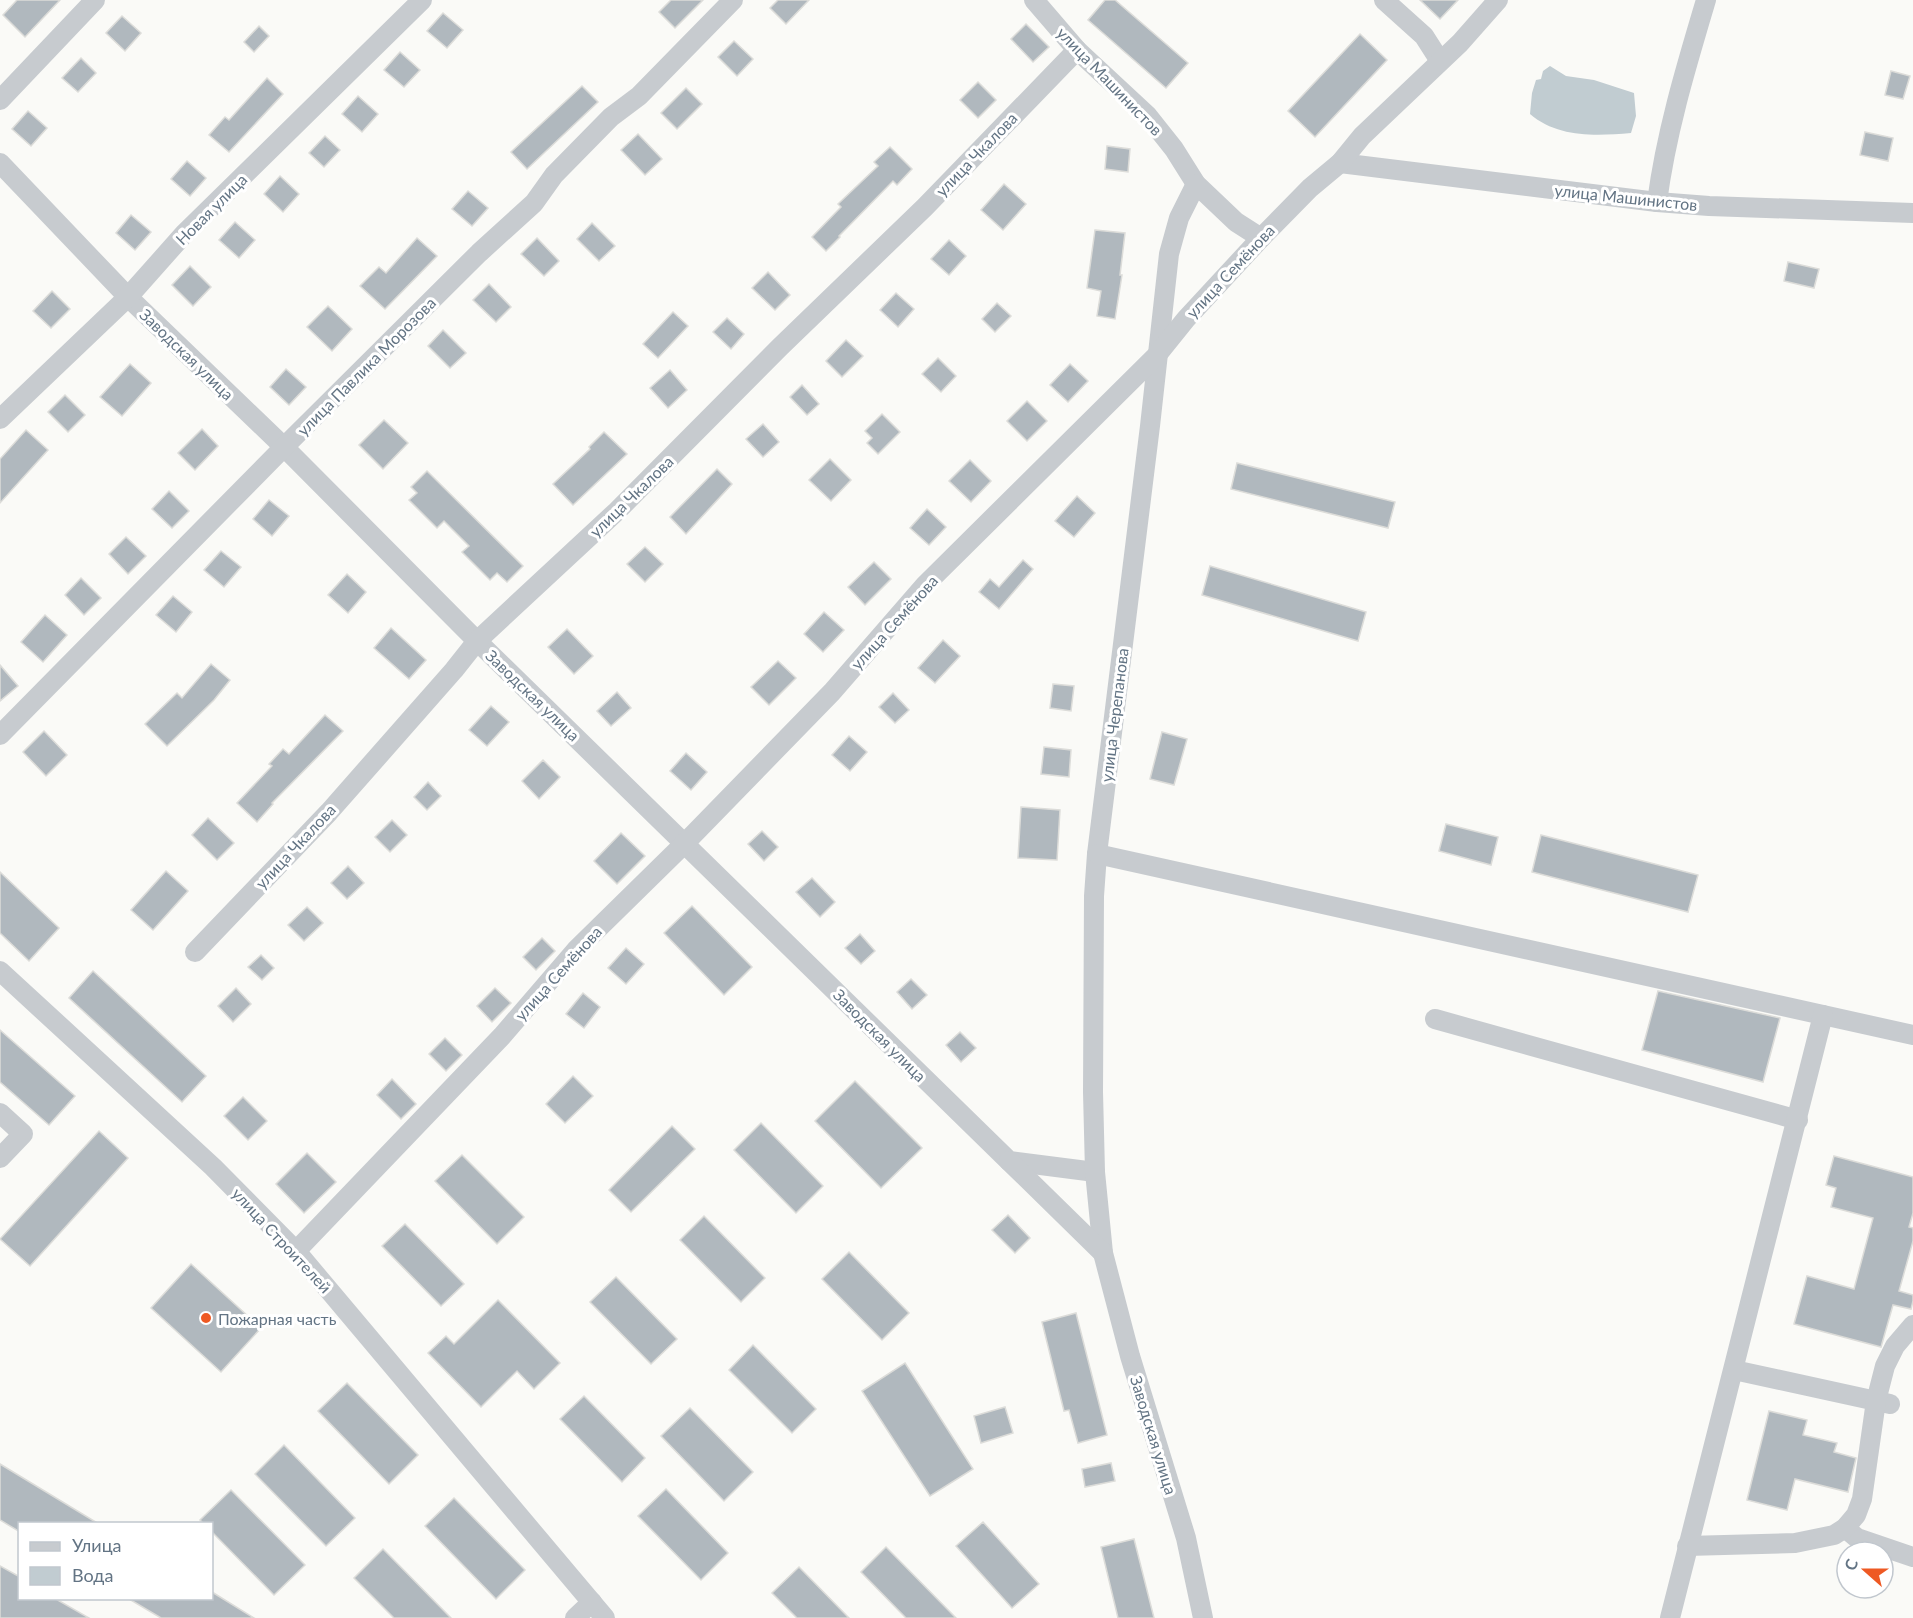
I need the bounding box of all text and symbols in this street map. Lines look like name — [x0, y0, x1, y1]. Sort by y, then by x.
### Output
street label: улица Машинистов — [1053, 23, 1167, 139]
street label: улица Чкалова — [931, 108, 1021, 200]
street label: Новая улица — [172, 170, 250, 248]
street label: улица Машинистов — [1554, 180, 1698, 214]
street label: улица Семёнова — [1182, 220, 1278, 322]
street label: улица Павлика Морозова — [293, 293, 439, 439]
street label: Заводская улица — [136, 304, 238, 404]
street label: улица Чкалова — [585, 451, 677, 541]
street label: улица Семёнова — [847, 571, 941, 673]
street label: Заводская улица — [482, 645, 584, 745]
street label: улица Черепанова — [1096, 647, 1132, 783]
street label: улица Чкалова — [251, 800, 339, 892]
street label: улица Семёнова — [511, 922, 605, 1024]
street label: Заводская улица — [830, 985, 930, 1085]
street label: улица Строителей — [228, 1184, 336, 1296]
place label: Пожарная часть — [218, 1309, 337, 1328]
marker: Пожарная часть — [199, 1311, 213, 1325]
street label: Заводская улица — [1127, 1373, 1181, 1497]
legend — [18, 1522, 213, 1600]
text: Улица — [72, 1534, 122, 1556]
north arrow — [1835, 1540, 1895, 1600]
text: С — [1840, 1556, 1861, 1573]
text: Вода — [72, 1564, 113, 1586]

